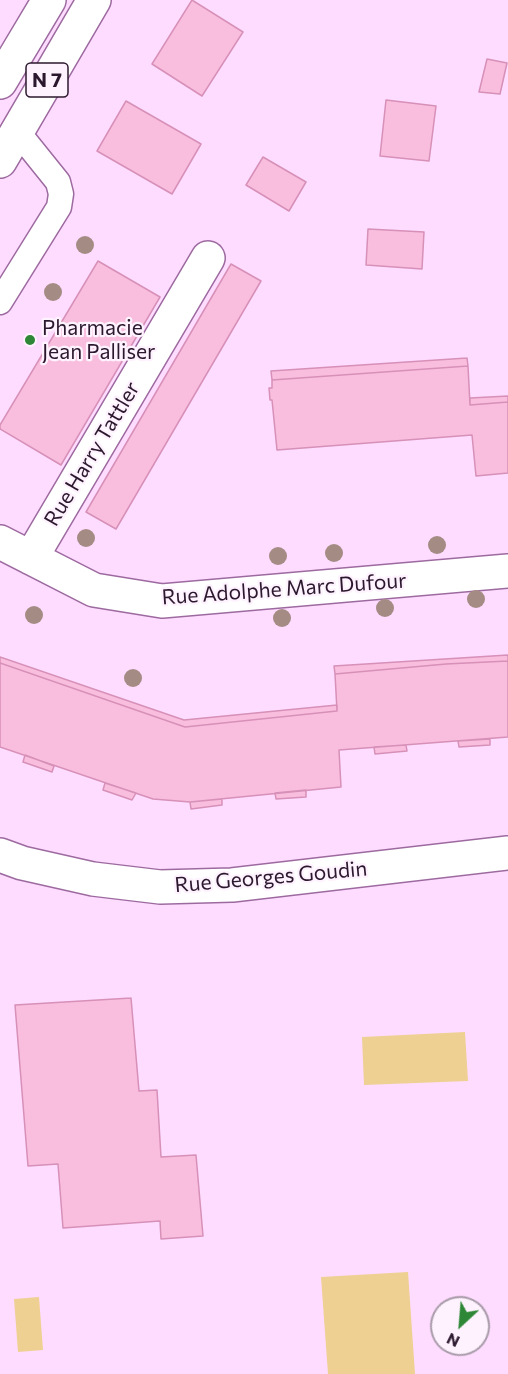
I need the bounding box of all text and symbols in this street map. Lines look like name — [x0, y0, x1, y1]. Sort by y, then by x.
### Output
road number: N 7 — [26, 63, 68, 97]
place label: Pharmacie Jean Palliser — [42, 315, 155, 365]
marker: Pharmacie Jean Palliser — [23, 333, 37, 347]
street label: Rue Harry Tattler — [39, 377, 145, 531]
street label: Rue Adolphe Marc Dufour — [161, 568, 407, 610]
street label: Rue Georges Goudin — [174, 856, 368, 898]
north arrow — [430, 1296, 490, 1356]
text: N — [443, 1330, 462, 1352]

